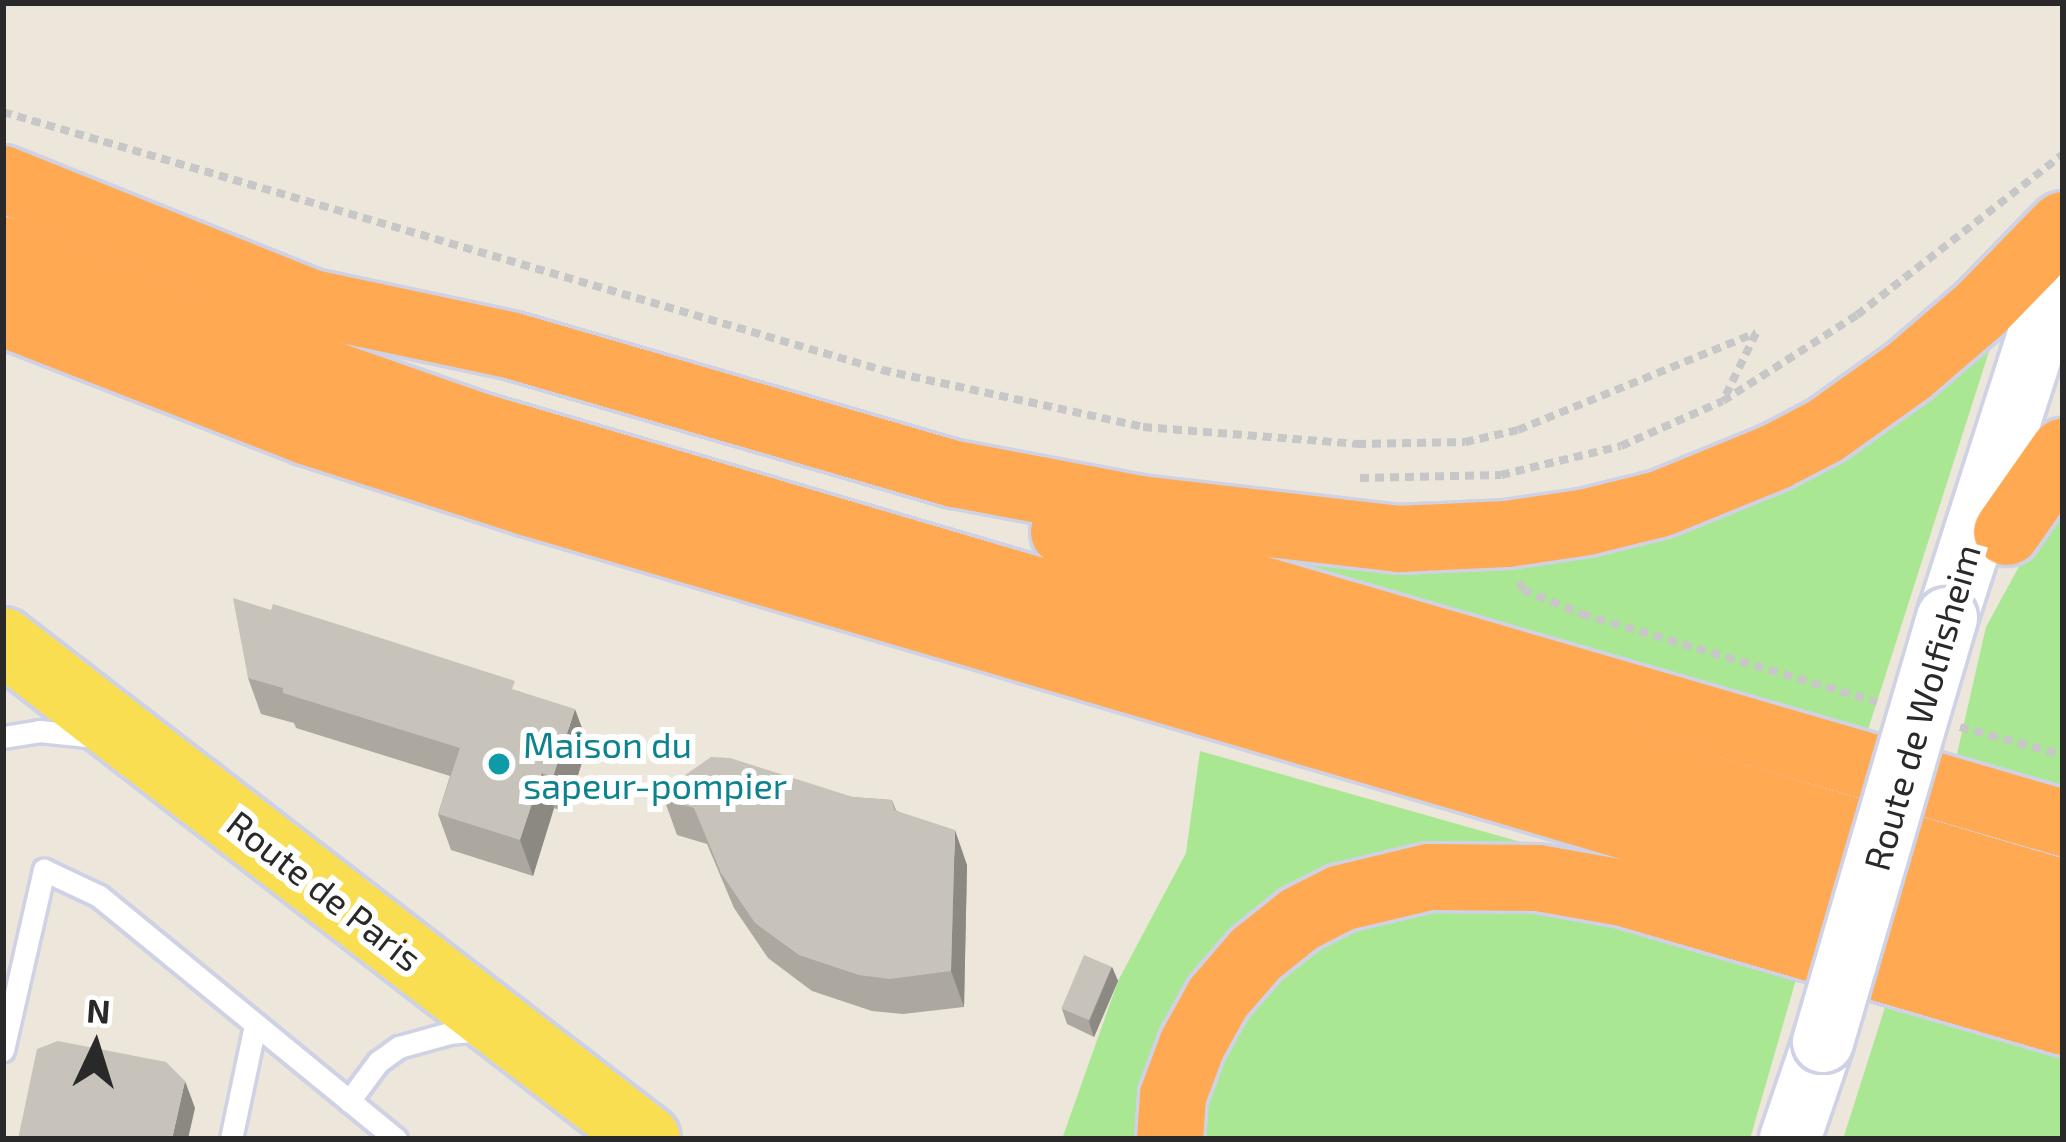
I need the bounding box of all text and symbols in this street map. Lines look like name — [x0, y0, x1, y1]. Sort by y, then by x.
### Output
street label: Route de Wolfisheim — [1854, 539, 1988, 875]
place label: Maison du sapeur-pompier — [523, 721, 787, 806]
marker: Maison du sapeur-pompier — [486, 751, 512, 777]
street label: Route de Paris — [219, 801, 431, 979]
north arrow — [36, 986, 156, 1106]
text: N — [85, 989, 112, 1031]

